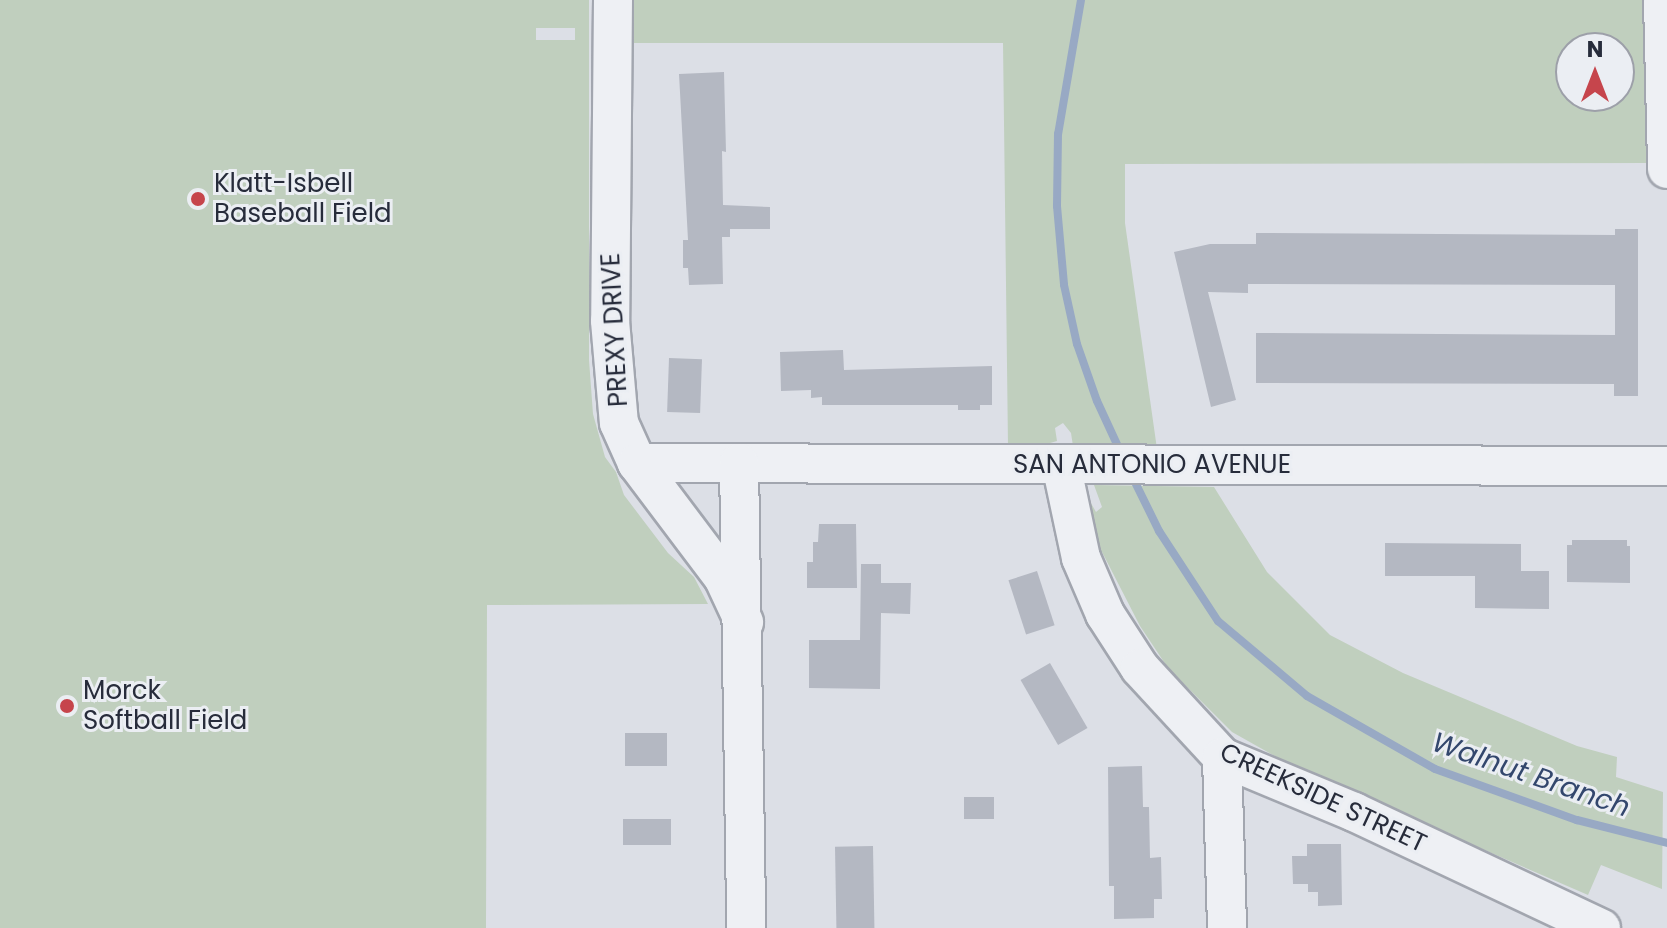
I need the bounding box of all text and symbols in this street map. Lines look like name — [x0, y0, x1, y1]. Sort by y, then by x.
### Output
north arrow — [1555, 32, 1635, 112]
text: N — [1587, 34, 1603, 65]
place label: Klatt-Isbell Baseball Field — [214, 168, 392, 230]
marker: Klatt-Isbell Baseball Field — [189, 190, 207, 208]
street label: PREXY DRIVE — [595, 252, 635, 408]
street label: SAN ANTONIO AVENUE — [1013, 449, 1291, 481]
place label: Morck Softball Field — [83, 675, 247, 736]
marker: Morck Softball Field — [58, 697, 76, 715]
water label: Walnut Branch — [1428, 725, 1634, 825]
street label: CREEKSIDE STREET — [1215, 736, 1431, 860]

